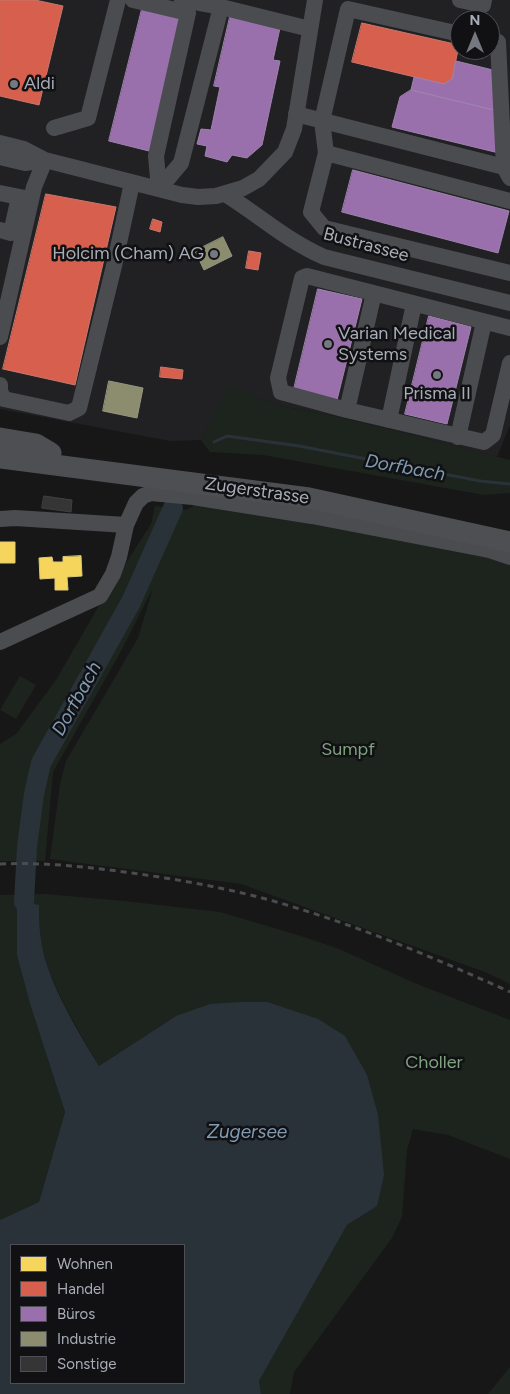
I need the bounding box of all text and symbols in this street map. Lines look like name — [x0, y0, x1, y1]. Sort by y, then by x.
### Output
north arrow — [450, 10, 500, 60]
text: N — [470, 12, 480, 29]
place label: Aldi — [24, 73, 55, 95]
marker: Aldi — [8, 78, 20, 90]
street label: Bustrassee — [321, 223, 411, 267]
place label: Holcim (Cham) AG — [52, 243, 204, 265]
marker: Holcim (Cham) AG — [208, 248, 220, 260]
place label: Varian Medical Systems — [338, 323, 456, 366]
marker: Varian Medical Systems — [322, 338, 334, 350]
marker: Prisma II — [431, 369, 443, 381]
place label: Prisma II — [403, 383, 471, 405]
water label: Dorfbach — [363, 450, 447, 486]
street label: Zugerstrasse — [203, 473, 311, 509]
water label: Dorfbach — [47, 658, 107, 740]
park label: Sumpf — [321, 739, 375, 761]
park label: Choller — [405, 1052, 463, 1074]
water label: Zugersee — [207, 1121, 287, 1143]
legend — [10, 1244, 185, 1384]
text: Wohnen — [57, 1255, 113, 1273]
text: Handel — [57, 1280, 105, 1298]
text: Büros — [57, 1305, 95, 1323]
text: Industrie — [57, 1330, 116, 1348]
text: Sonstige — [57, 1355, 116, 1373]

